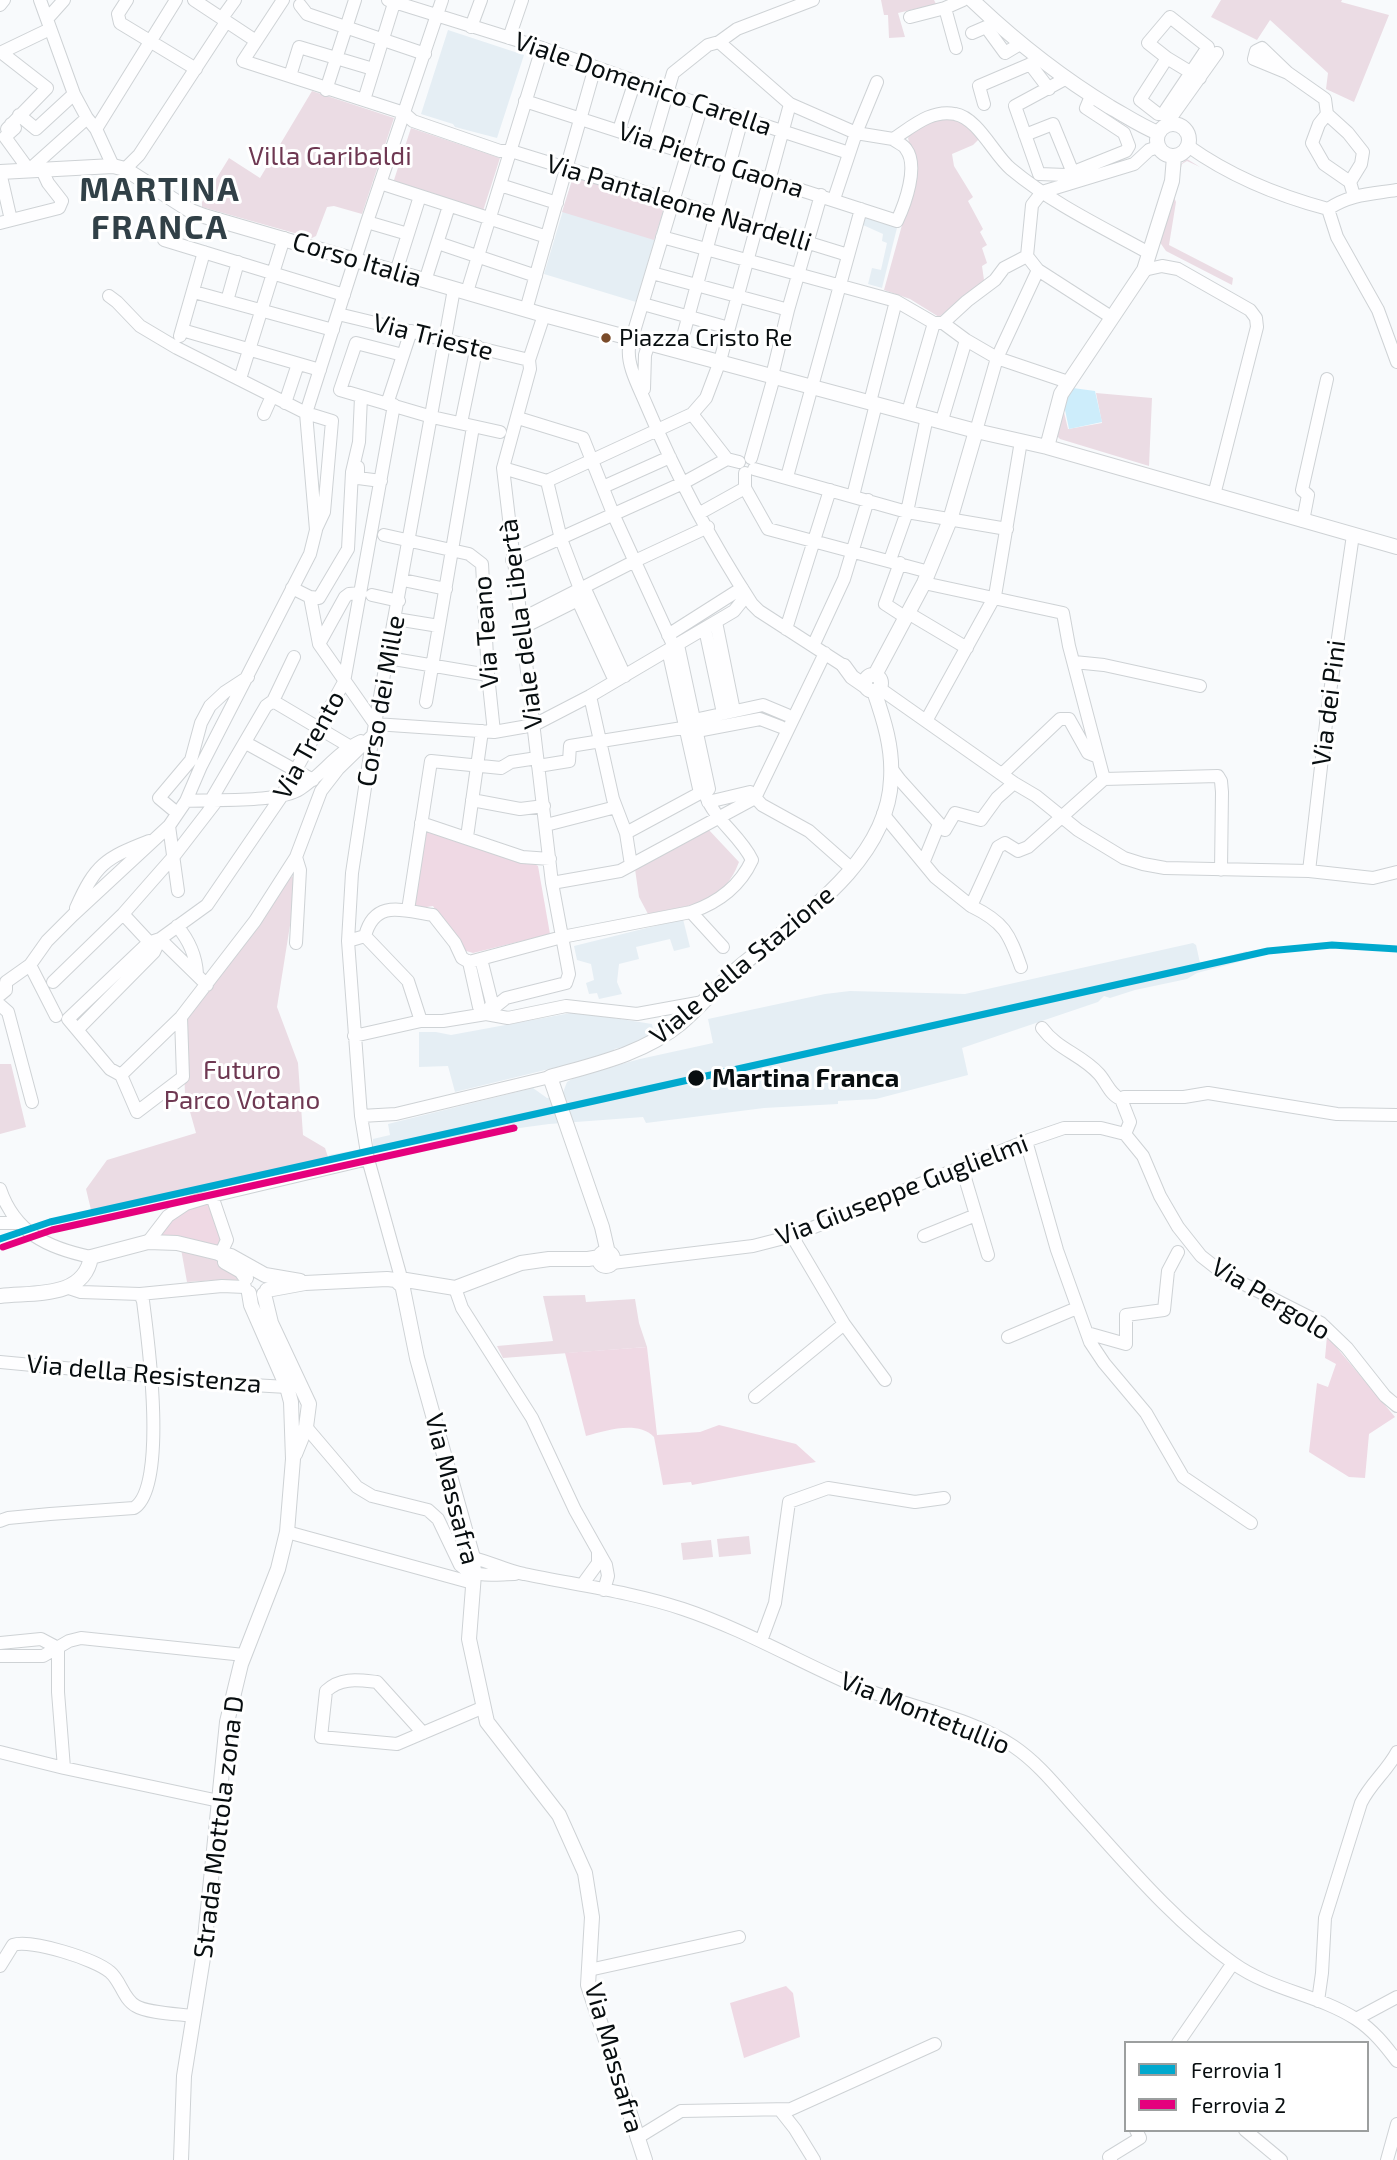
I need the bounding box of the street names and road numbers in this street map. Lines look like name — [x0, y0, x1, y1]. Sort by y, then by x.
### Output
street label: Viale Domenico Carella — [510, 25, 776, 143]
street label: Via Pietro Gaona — [614, 115, 808, 205]
street label: Via Pantaleone Nardelli — [542, 148, 816, 258]
street label: Corso Italia — [289, 226, 425, 294]
street label: Via Trieste — [370, 307, 496, 367]
street label: Viale della Libertà — [493, 517, 549, 731]
street label: Via Teano — [467, 575, 505, 689]
street label: Corso dei Mille — [351, 613, 411, 789]
street label: Via dei Pini — [1306, 638, 1352, 768]
street label: Via Trento — [267, 685, 351, 805]
street label: Viale della Stazione — [644, 879, 840, 1051]
street label: Via Giuseppe Guglielmi — [771, 1127, 1033, 1253]
street label: Via Pergolo — [1206, 1251, 1336, 1347]
street label: Via della Resistenza — [25, 1348, 263, 1400]
street label: Via Massafra — [418, 1410, 486, 1568]
street label: Via Montetullio — [836, 1665, 1014, 1761]
street label: Strada Mottola zona D — [187, 1694, 251, 1960]
street label: Via Massafra — [578, 1979, 650, 2137]

